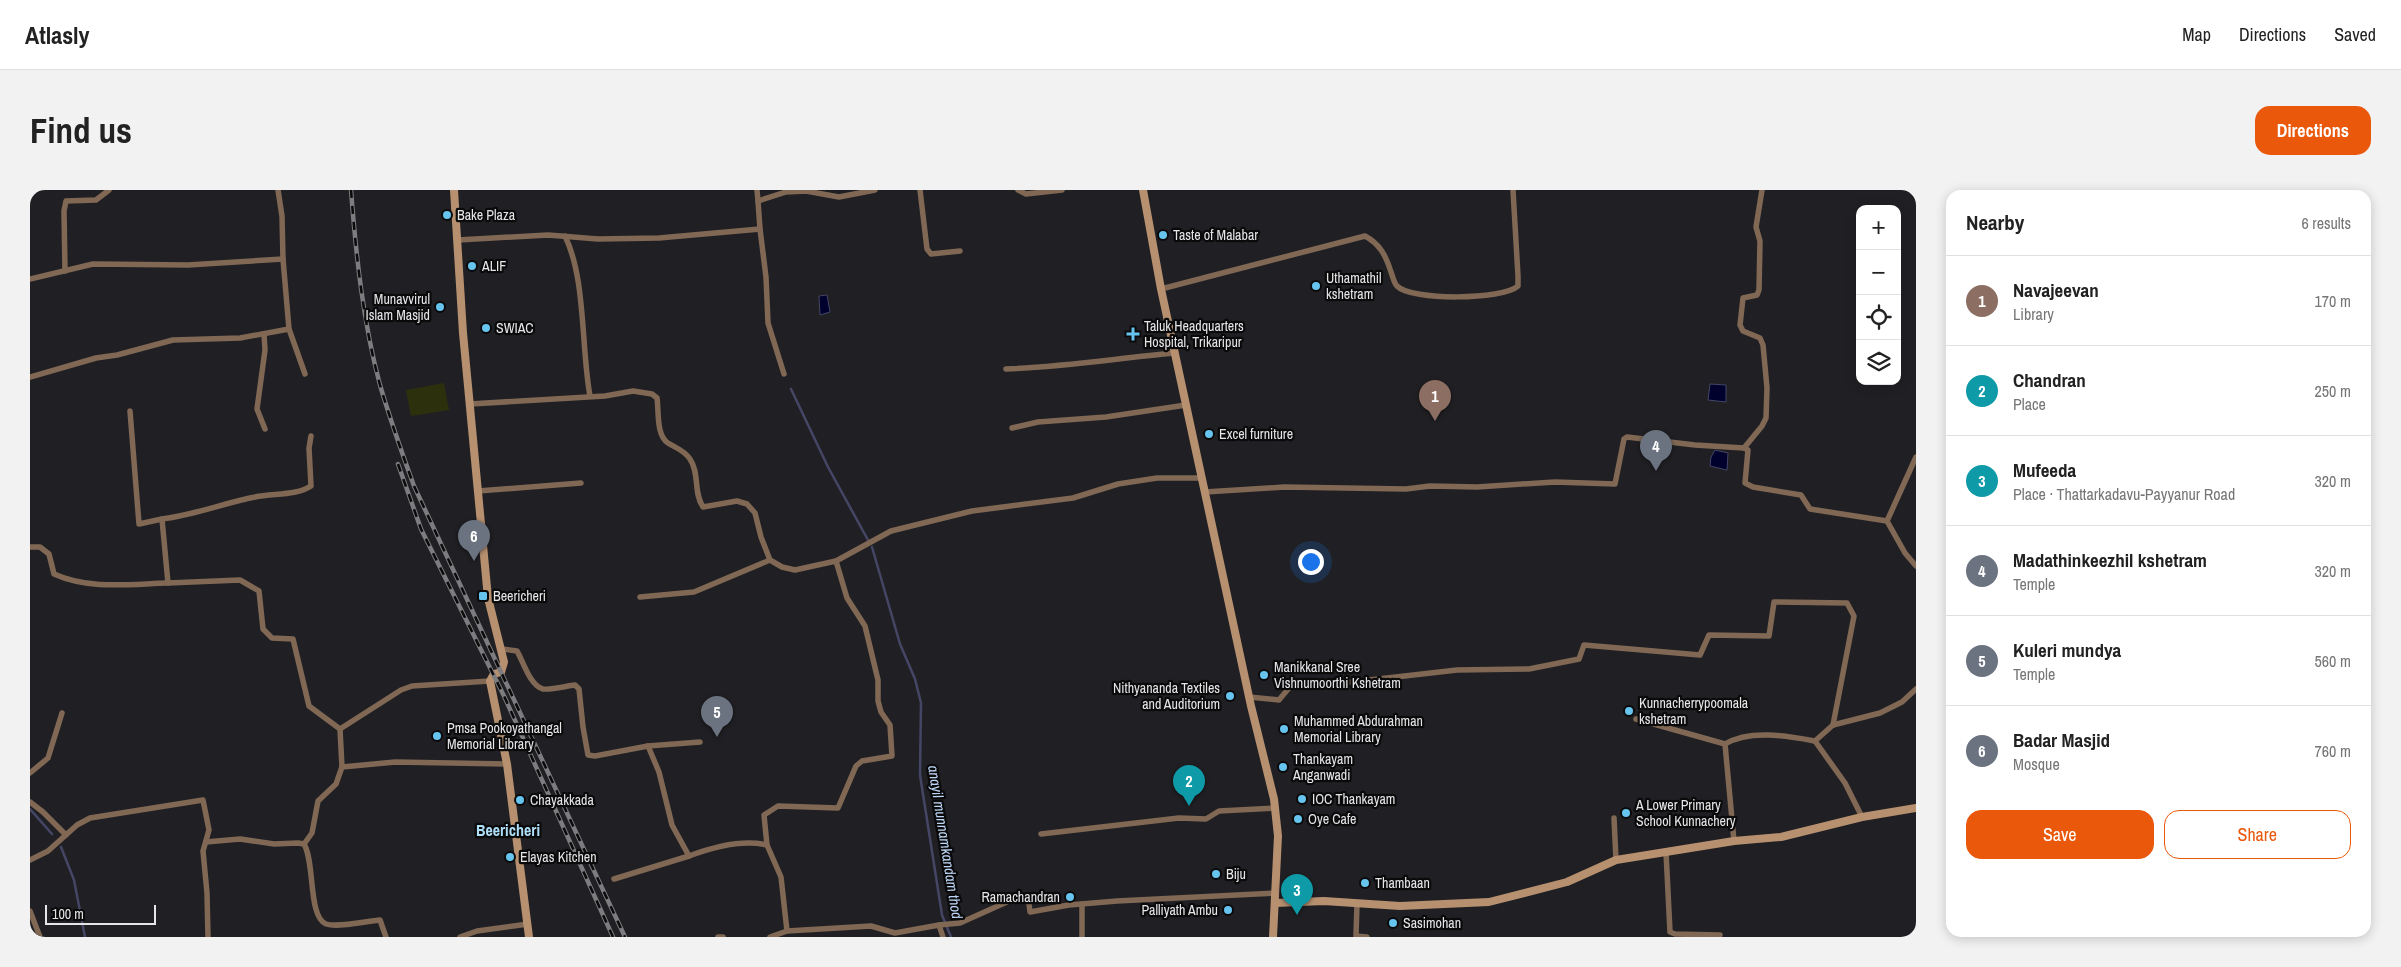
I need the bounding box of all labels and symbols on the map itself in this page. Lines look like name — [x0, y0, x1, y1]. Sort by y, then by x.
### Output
place label: Bake Plaza — [457, 206, 516, 224]
marker: Bake Plaza — [441, 209, 453, 221]
place label: Taste of Malabar — [1173, 226, 1258, 244]
marker: Taste of Malabar — [1157, 229, 1169, 241]
place label: ALIF — [481, 257, 506, 275]
marker: ALIF — [466, 260, 478, 272]
place label: Uthamathil kshetram — [1326, 269, 1382, 303]
marker: Uthamathil kshetram — [1310, 280, 1322, 292]
place label: Munavvirul Islam Masjid — [366, 290, 430, 324]
marker: Munavvirul Islam Masjid — [434, 301, 446, 313]
place label: Taluk Headquarters Hospital, Trikaripur — [1144, 317, 1244, 351]
place label: SWIAC — [496, 319, 534, 337]
marker: SWIAC — [480, 322, 492, 334]
marker: Taluk Headquarters Hospital, Trikaripur — [1126, 327, 1140, 341]
pin: 1 — [1419, 380, 1451, 421]
place label: Excel furniture — [1219, 425, 1293, 443]
marker: Excel furniture — [1203, 428, 1215, 440]
pin: 4 — [1640, 430, 1672, 471]
pin: 6 — [458, 520, 490, 561]
your location — [1298, 549, 1324, 575]
place label: Beericheri — [493, 587, 546, 605]
marker: Beericheri — [477, 590, 489, 602]
place label: Manikkanal Sree Vishnumoorthi Kshetram — [1274, 658, 1401, 692]
marker: Manikkanal Sree Vishnumoorthi Kshetram — [1258, 669, 1270, 681]
place label: Nithyananda Textiles and Auditorium — [1113, 679, 1220, 713]
marker: Nithyananda Textiles and Auditorium — [1224, 690, 1236, 702]
place label: Kunnacherrypoomala kshetram — [1639, 694, 1749, 728]
pin: 5 — [701, 696, 733, 737]
marker: Kunnacherrypoomala kshetram — [1623, 705, 1635, 717]
place label: Muhammed Abdurahman Memorial Library — [1294, 712, 1423, 746]
place label: Pmsa Pookoyathangal Memorial Library — [447, 719, 562, 753]
marker: Muhammed Abdurahman Memorial Library — [1278, 723, 1290, 735]
marker: Pmsa Pookoyathangal Memorial Library — [431, 730, 443, 742]
place label: Thankayam Anganwadi — [1292, 750, 1353, 784]
marker: Thankayam Anganwadi — [1277, 761, 1289, 773]
water label: anayil munnamkandam thod — [923, 764, 968, 920]
pin: 2 — [1173, 765, 1205, 806]
place label: IOC Thankayam — [1312, 790, 1395, 808]
place label: Chayakkada — [530, 791, 594, 809]
marker: IOC Thankayam — [1296, 793, 1308, 805]
marker: Chayakkada — [514, 794, 526, 806]
place label: A Lower Primary School Kunnachery — [1635, 796, 1736, 830]
marker: A Lower Primary School Kunnachery — [1620, 807, 1632, 819]
place label: Oye Cafe — [1308, 810, 1357, 828]
marker: Oye Cafe — [1292, 813, 1304, 825]
district label: Beericheri — [476, 819, 540, 841]
place label: Elayas Kitchen — [520, 848, 597, 866]
marker: Elayas Kitchen — [504, 851, 516, 863]
place label: Biju — [1226, 865, 1246, 883]
marker: Biju — [1210, 868, 1222, 880]
pin: 3 — [1281, 874, 1313, 915]
place label: Thambaan — [1375, 874, 1430, 892]
marker: Thambaan — [1359, 877, 1371, 889]
place label: Ramachandran — [982, 888, 1060, 906]
marker: Ramachandran — [1064, 891, 1076, 903]
place label: Palliyath Ambu — [1141, 901, 1218, 919]
scale bar — [45, 902, 156, 925]
marker: Palliyath Ambu — [1222, 904, 1234, 916]
place label: Sasimohan — [1403, 914, 1461, 932]
marker: Sasimohan — [1387, 917, 1399, 929]

